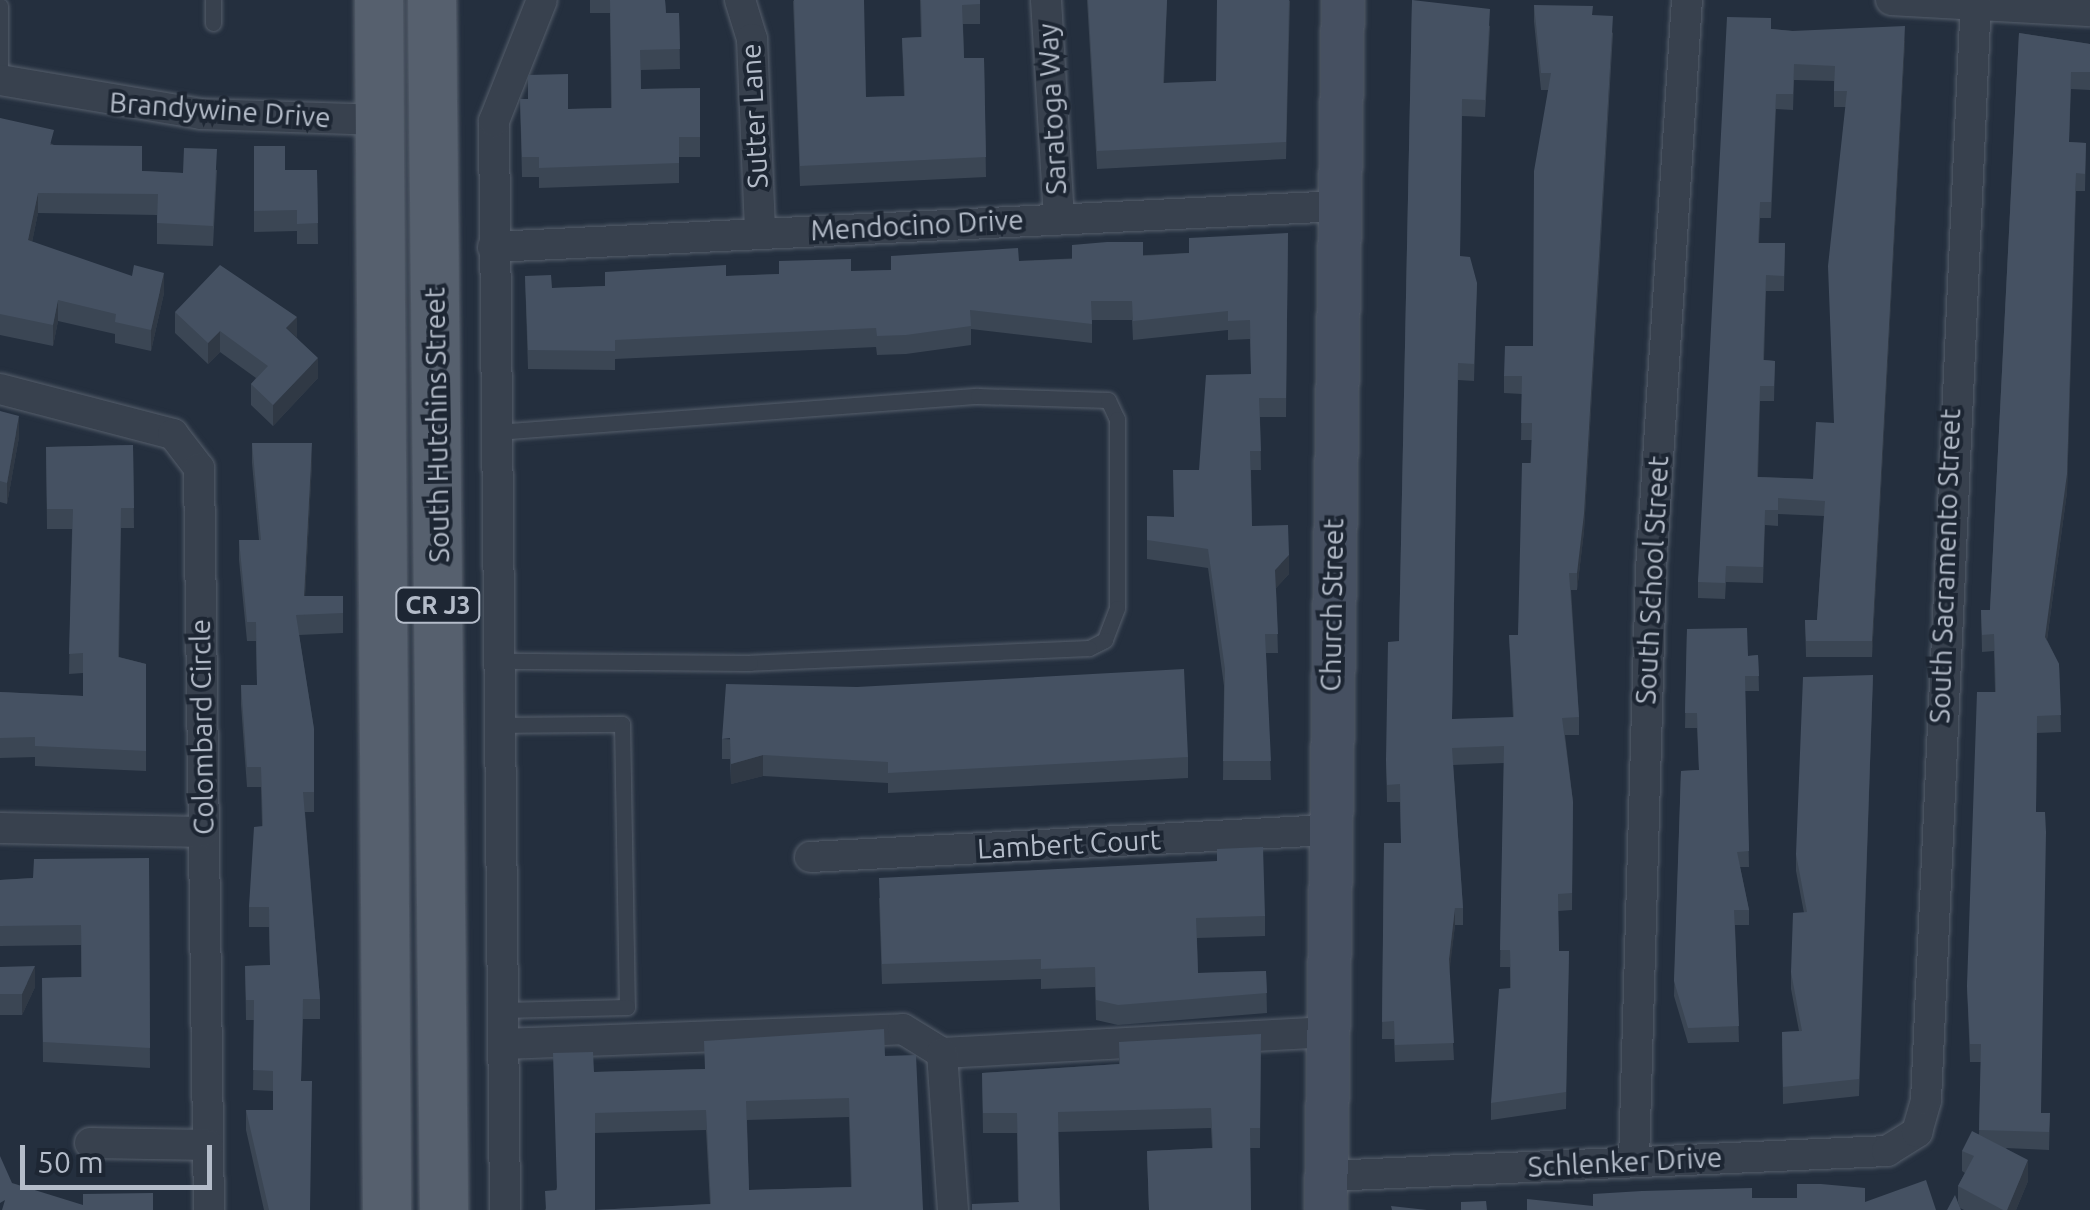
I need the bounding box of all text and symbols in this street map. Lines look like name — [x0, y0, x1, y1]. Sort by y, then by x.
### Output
street label: Saratoga Way — [1031, 22, 1073, 196]
street label: Sutter Lane — [733, 43, 775, 189]
street label: Brandywine Drive — [108, 86, 332, 134]
street label: Mendocino Drive — [810, 203, 1024, 247]
street label: South Hutchins Street — [418, 287, 456, 563]
street label: South Sacramento Street — [1923, 408, 1967, 724]
street label: South School Street — [1629, 455, 1675, 705]
street label: Church Street — [1314, 518, 1350, 692]
road number: CR J3 — [393, 585, 483, 625]
street label: Colombard Circle — [183, 619, 221, 835]
street label: Lambert Court — [976, 822, 1162, 866]
scale bar — [25, 1125, 218, 1187]
street label: Schlenker Drive — [1527, 1140, 1723, 1184]
text: 50 m — [37, 1145, 104, 1179]

